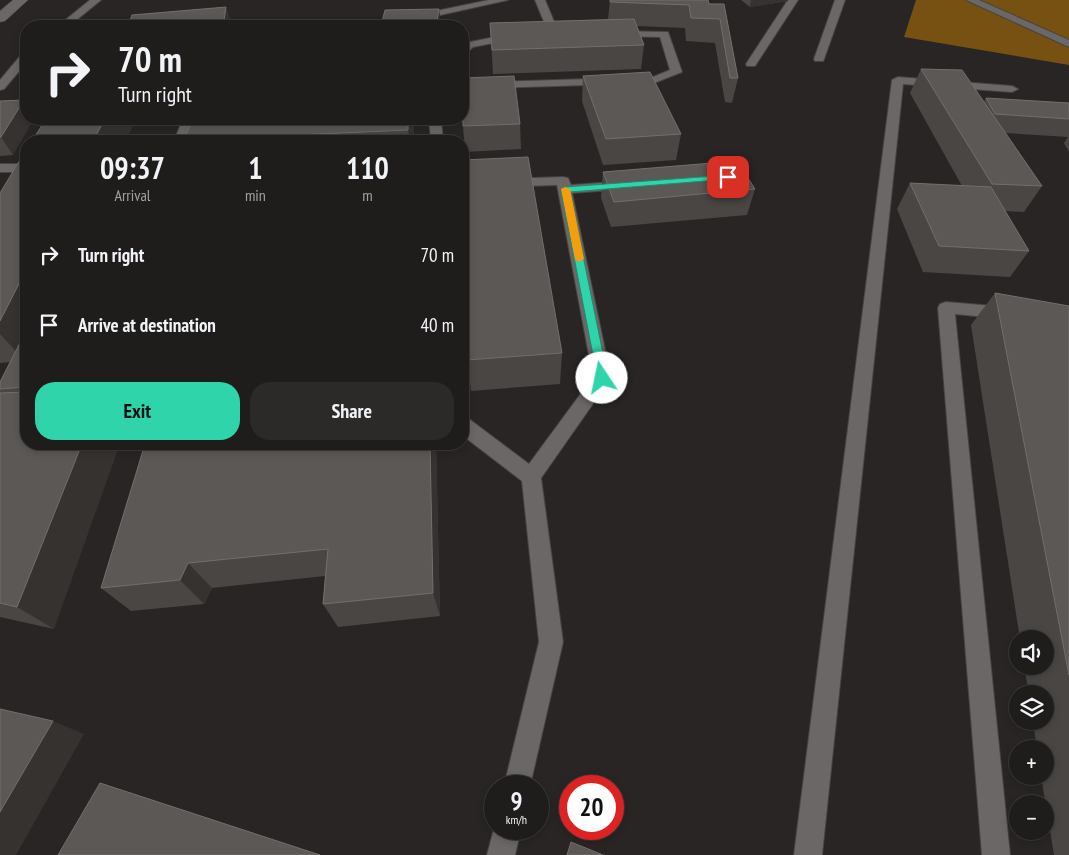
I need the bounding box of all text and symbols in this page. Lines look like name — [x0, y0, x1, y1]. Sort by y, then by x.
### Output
text: 70 m — [118, 36, 182, 82]
icon: right — [35, 40, 100, 105]
text: Turn right — [118, 80, 192, 108]
text: 09:37 — [100, 148, 165, 187]
text: 1 — [248, 148, 263, 187]
text: 110 — [346, 148, 389, 187]
pin — [707, 156, 749, 198]
icon: arrive — [714, 163, 742, 191]
text: Arrival — [114, 185, 151, 205]
text: min — [245, 185, 266, 205]
text: m — [362, 185, 373, 205]
icon: right — [35, 241, 63, 269]
text: Turn right — [78, 243, 144, 267]
text: 70 m — [421, 243, 454, 267]
icon: arrive — [35, 311, 63, 339]
text: Arrive at destination — [78, 313, 216, 337]
text: 40 m — [421, 313, 454, 337]
position arrow — [575, 351, 627, 403]
button: Exit — [35, 382, 240, 440]
button: Share — [250, 382, 454, 440]
map controls — [1009, 630, 1054, 840]
button: sound — [1009, 630, 1054, 675]
button: layers — [1009, 685, 1054, 730]
button: + — [1009, 740, 1054, 785]
speed limit sign: 20 — [559, 775, 624, 840]
text: 9 — [511, 785, 522, 817]
button: − — [1009, 795, 1054, 840]
text: km/h — [506, 812, 527, 827]

